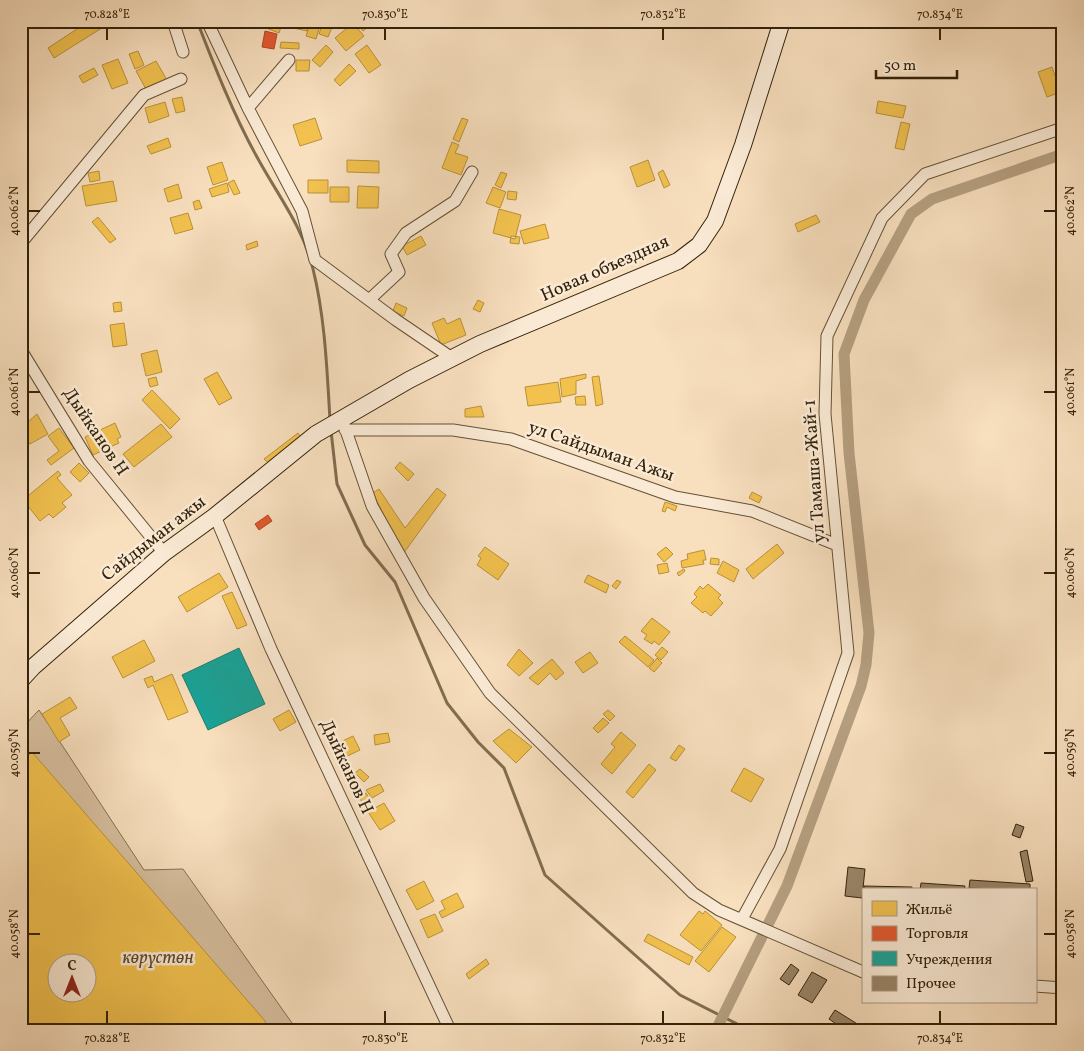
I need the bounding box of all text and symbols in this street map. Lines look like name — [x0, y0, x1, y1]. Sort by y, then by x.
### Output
text: 70.828°E — [84, 7, 130, 23]
text: 70.830°E — [362, 7, 408, 23]
text: 70.832°E — [640, 7, 686, 23]
text: 70.834°E — [917, 7, 963, 23]
scale bar — [876, 48, 958, 80]
text: 50 m — [884, 56, 916, 77]
text: 40.062°N — [7, 186, 23, 236]
text: 40.062°N — [1063, 186, 1079, 236]
street label: Новая объездная — [537, 229, 673, 309]
text: 40.061°N — [7, 368, 23, 416]
text: 40.061°N — [1063, 368, 1079, 416]
street label: Дыйканов Н — [56, 383, 134, 481]
street label: ул Тамаша-Жай-1 — [798, 398, 832, 544]
street label: ул Сайдыман Ажы — [525, 415, 678, 489]
street label: Сайдыман ажы — [97, 490, 212, 588]
text: 40.060°N — [7, 548, 23, 598]
text: 40.060°N — [1063, 548, 1079, 598]
street label: Дыйканов Н — [313, 715, 379, 819]
text: 40.059°N — [7, 728, 23, 777]
text: 40.059°N — [1063, 728, 1079, 777]
legend — [862, 888, 1036, 1004]
text: Жильё — [906, 900, 952, 921]
text: 40.058°N — [7, 909, 23, 959]
text: 40.058°N — [1063, 909, 1079, 959]
text: Торговля — [906, 924, 968, 945]
park label: көрүстөн — [122, 946, 194, 971]
text: Учреждения — [906, 950, 992, 971]
north arrow — [48, 954, 98, 1004]
text: С — [67, 957, 77, 976]
text: Прочее — [906, 974, 956, 995]
text: 70.828°E — [84, 1031, 130, 1047]
text: 70.830°E — [362, 1031, 408, 1047]
text: 70.832°E — [640, 1031, 686, 1047]
text: 70.834°E — [917, 1031, 963, 1047]

